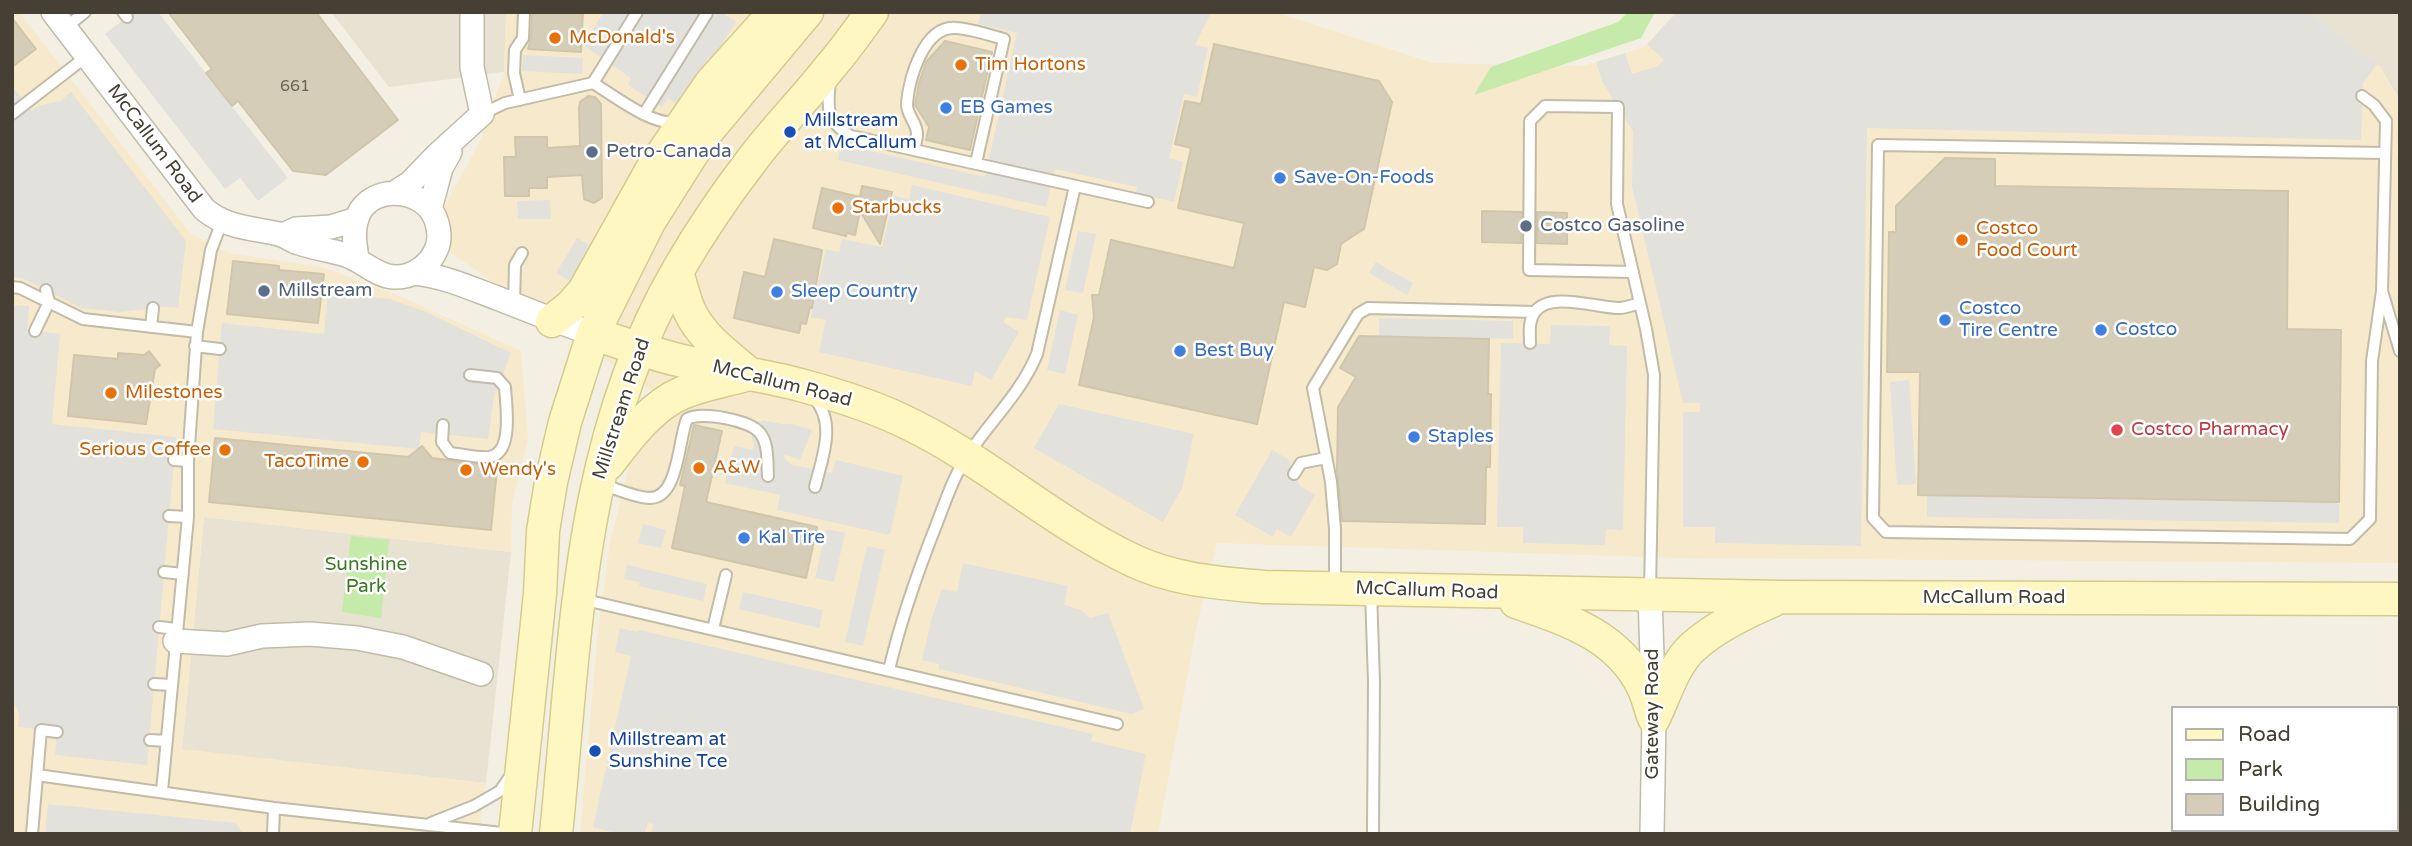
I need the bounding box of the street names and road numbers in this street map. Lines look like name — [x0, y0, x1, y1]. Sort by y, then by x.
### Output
street label: McCallum Road — [102, 80, 206, 208]
street label: Millstream Road — [588, 335, 656, 483]
street label: McCallum Road — [710, 356, 854, 412]
street label: McCallum Road — [1355, 577, 1499, 605]
street label: McCallum Road — [1922, 587, 2066, 609]
street label: Gateway Road — [1642, 649, 1664, 779]

